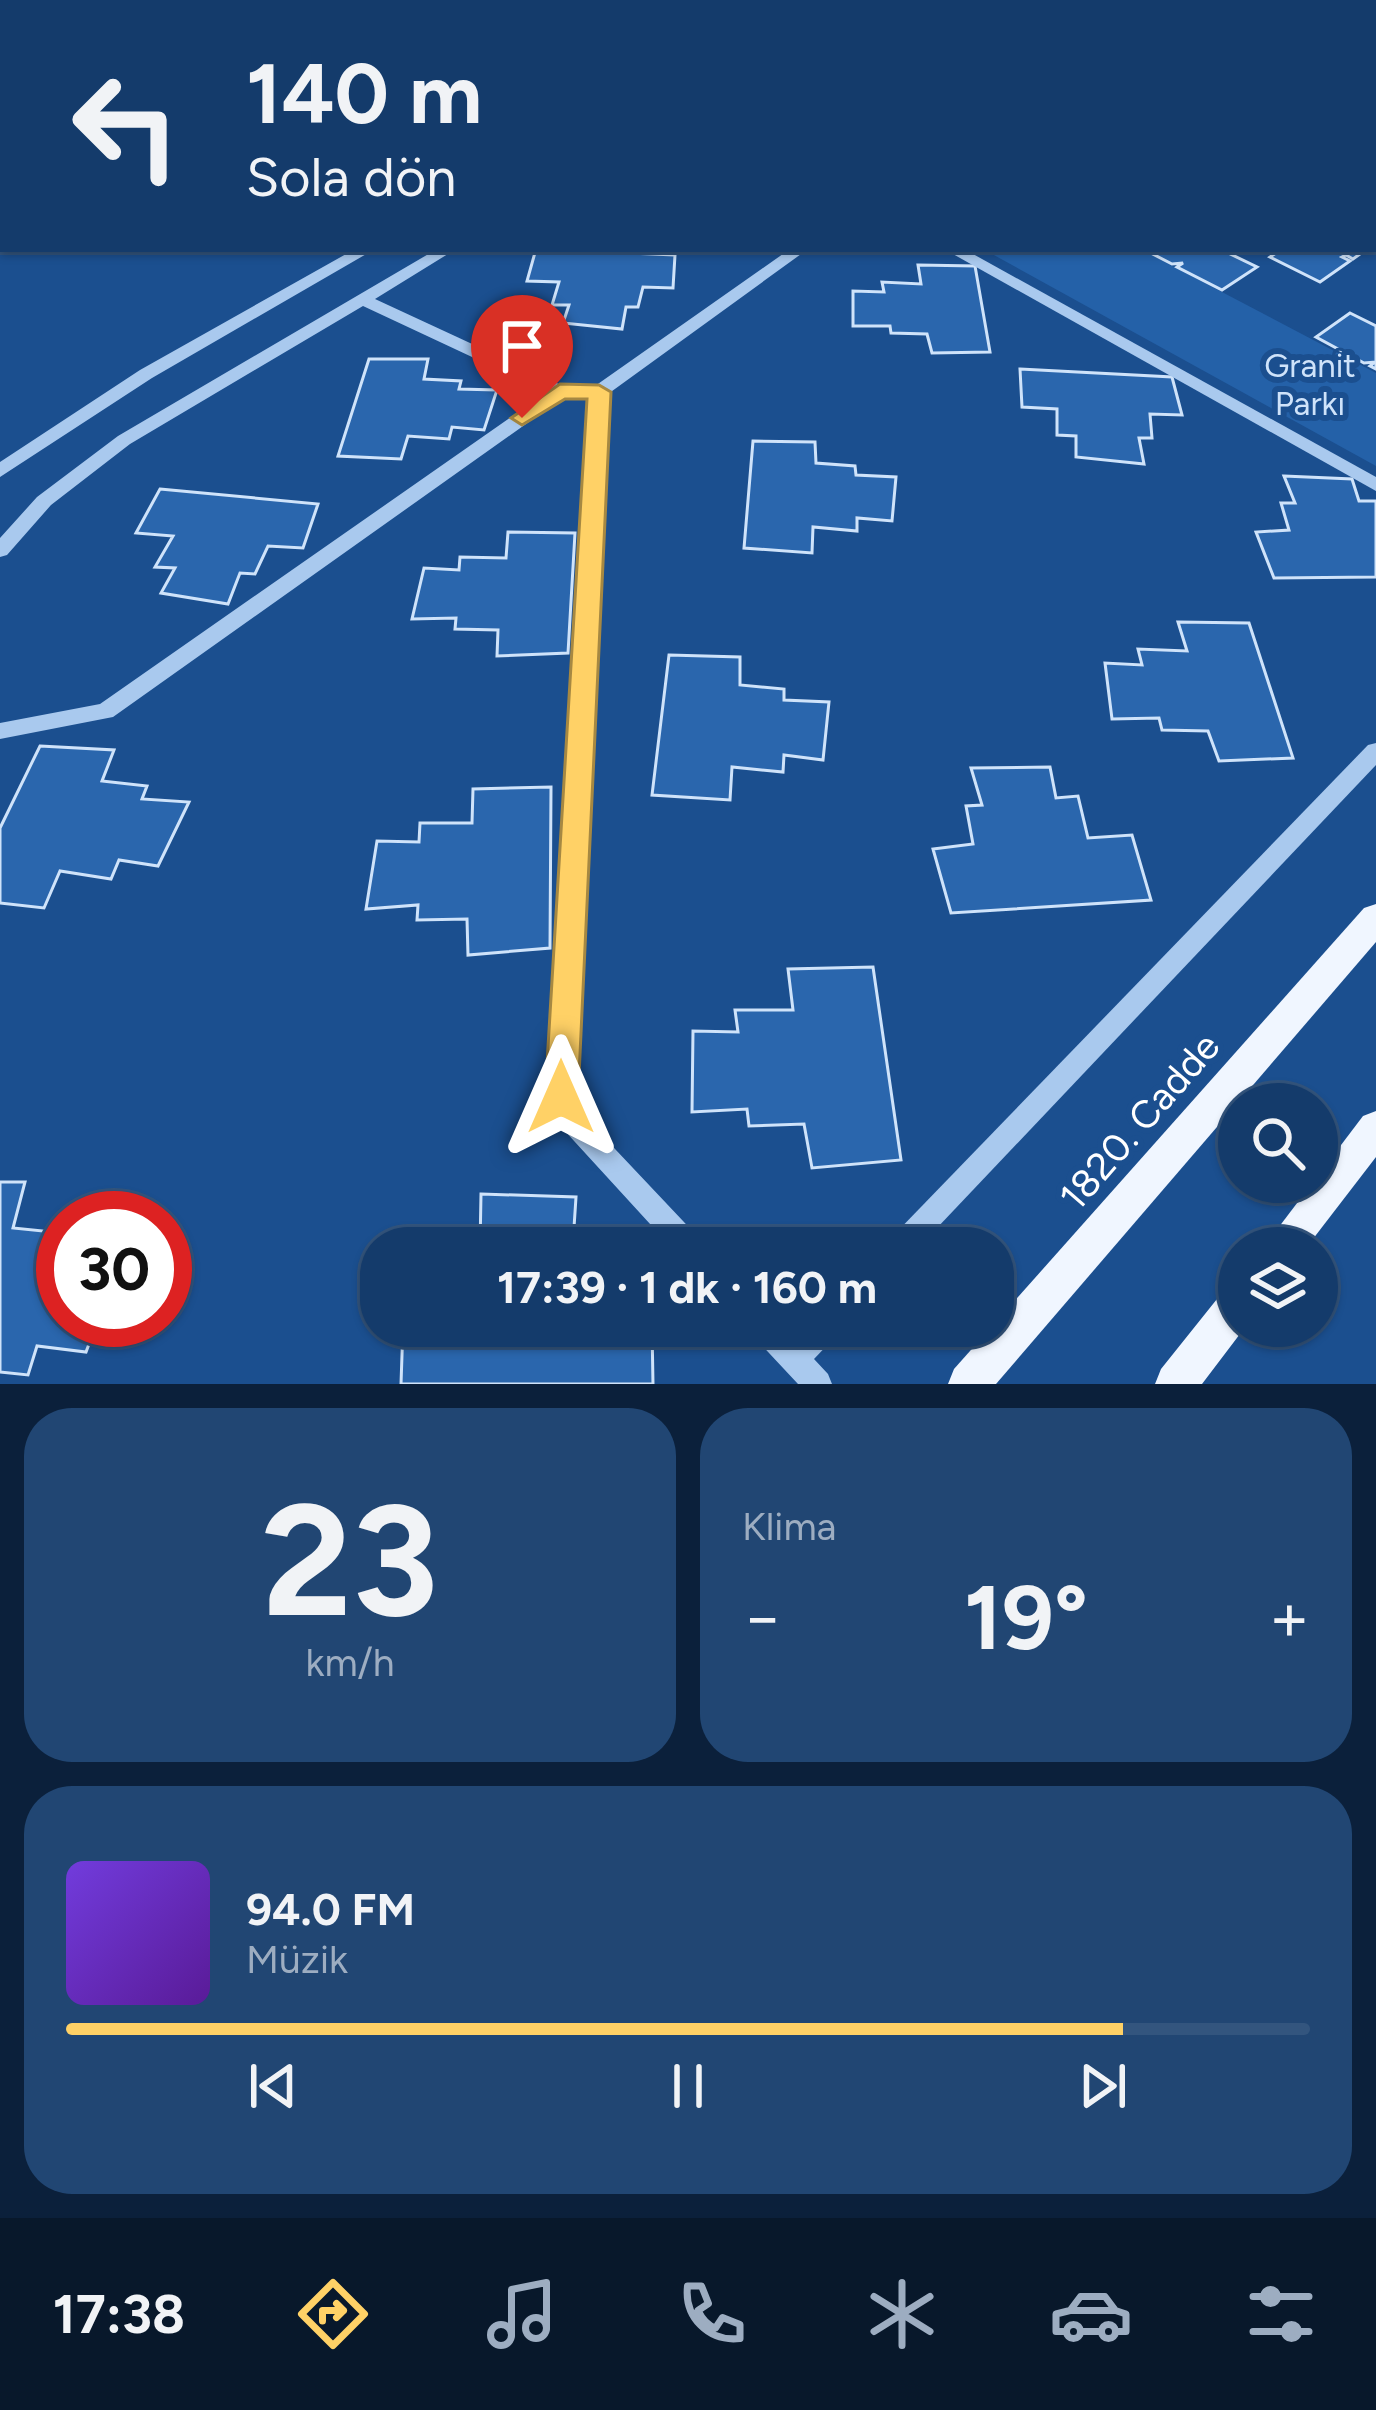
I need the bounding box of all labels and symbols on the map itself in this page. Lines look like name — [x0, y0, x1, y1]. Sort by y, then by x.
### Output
pin — [471, 295, 573, 418]
park label: Granit Parkı — [1264, 346, 1356, 423]
street label: 1820. Cadde — [1050, 1023, 1229, 1220]
position arrow — [498, 1034, 624, 1160]
speed limit sign: 30 — [36, 1191, 192, 1347]

